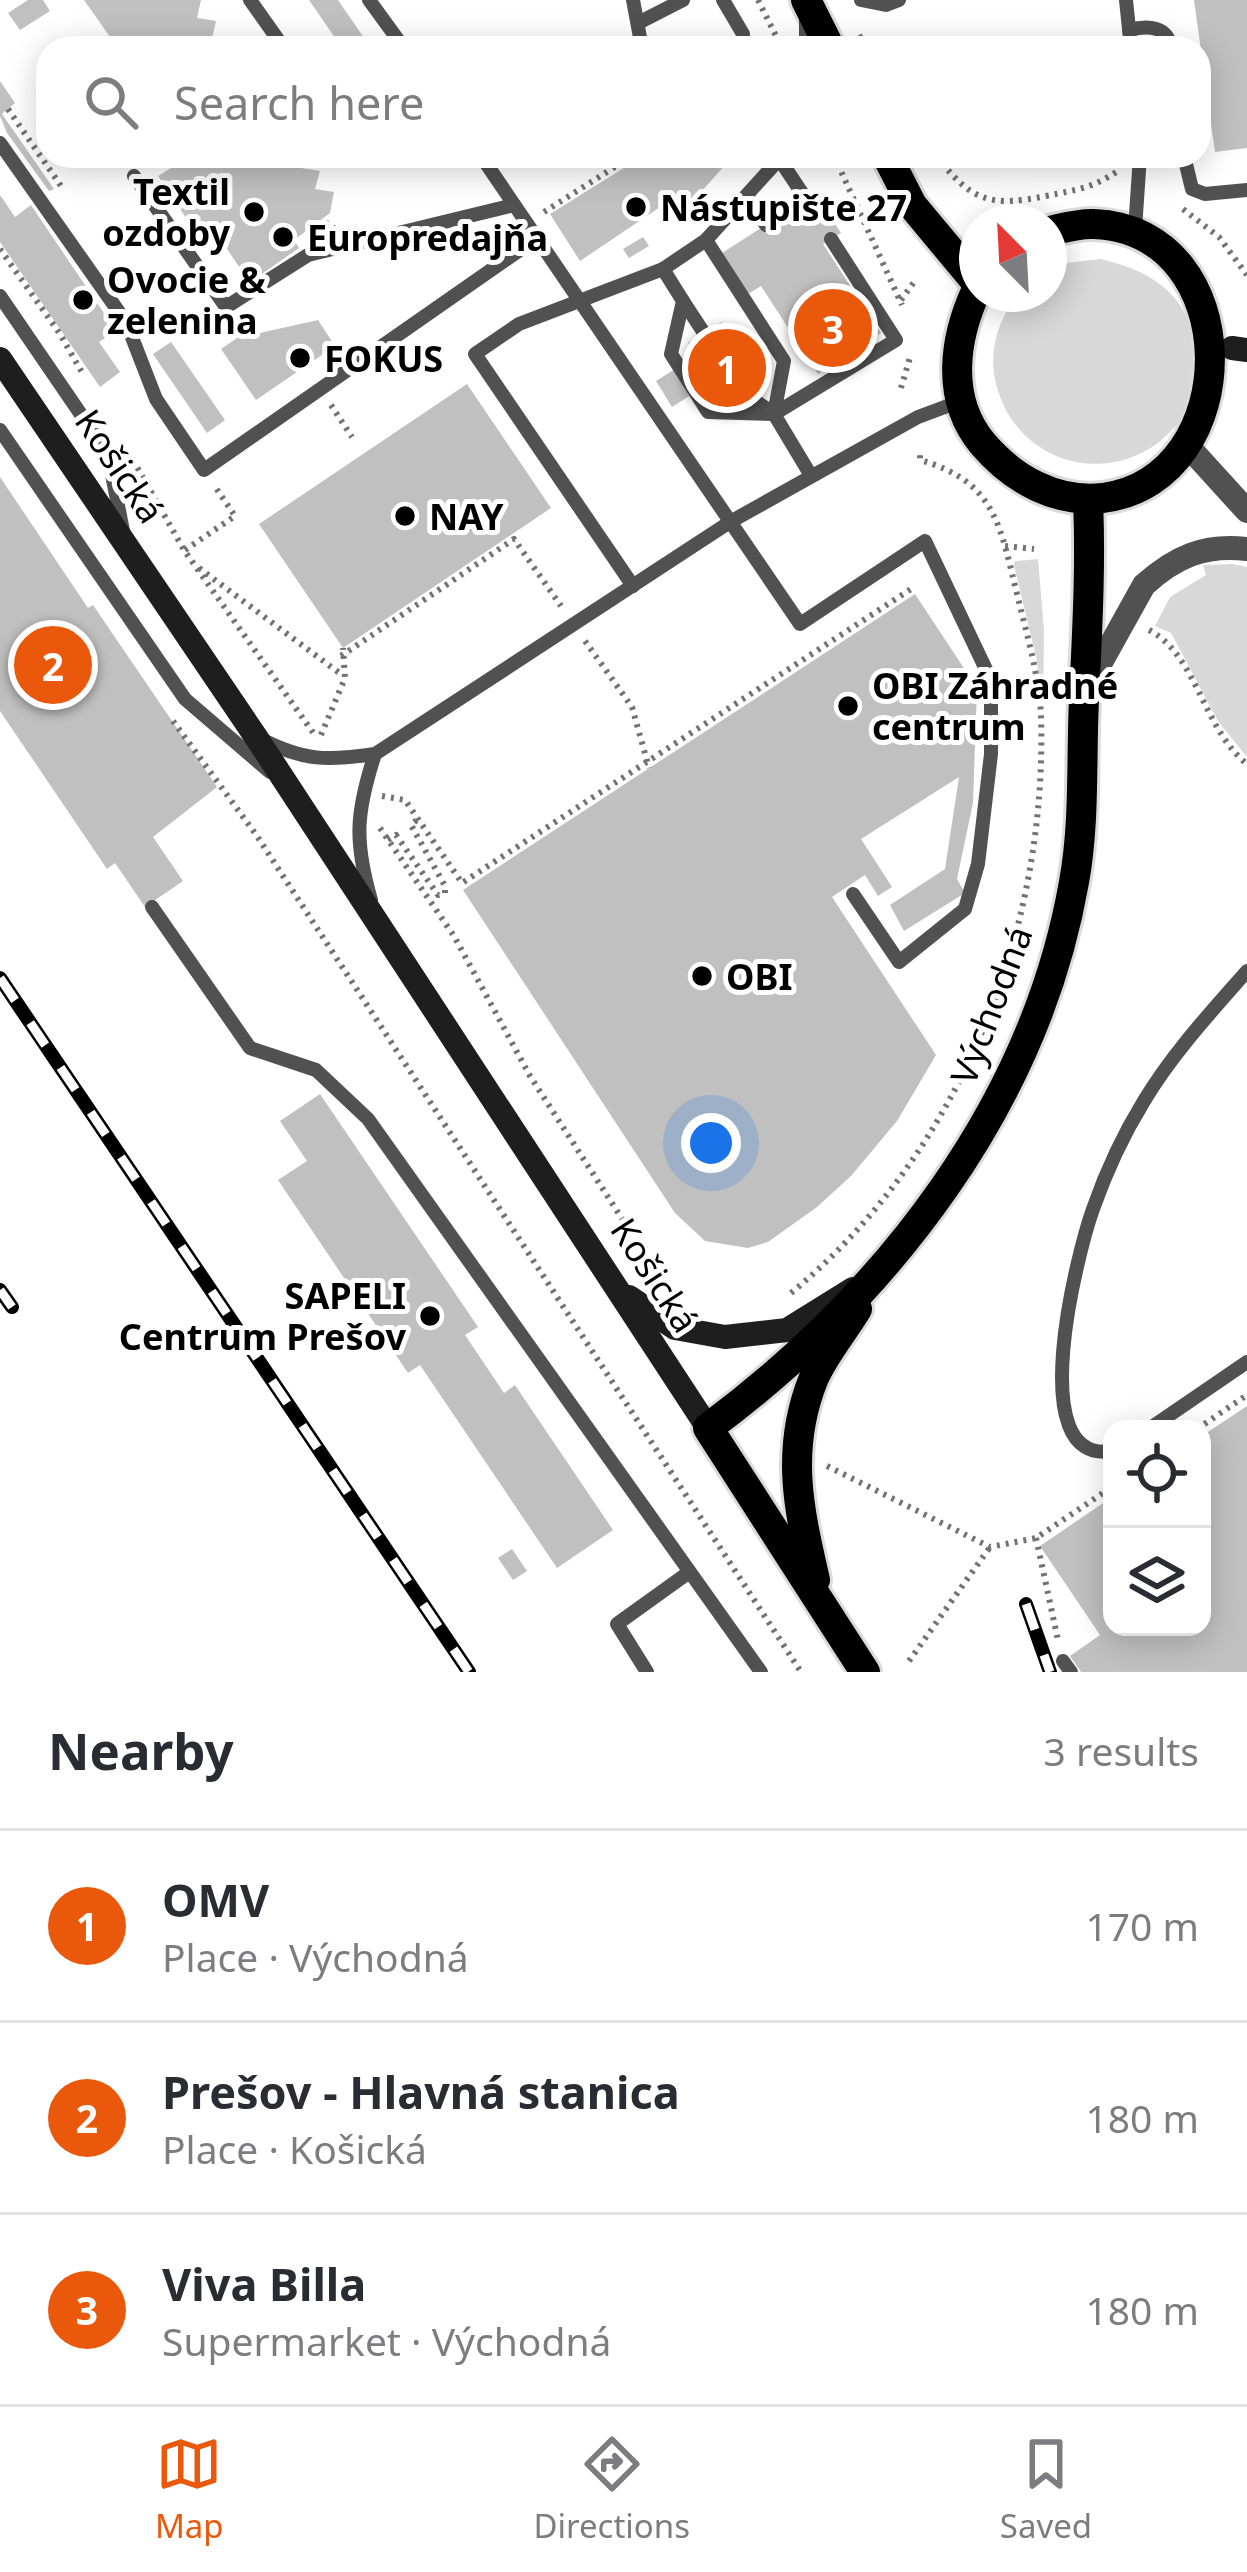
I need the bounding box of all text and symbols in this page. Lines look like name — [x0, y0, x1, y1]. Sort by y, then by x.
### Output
search box — [36, 36, 1211, 168]
icon: search — [78, 69, 144, 135]
text: Search here — [174, 72, 424, 133]
place label: Textil ozdoby — [102, 167, 230, 257]
place label: Nástupište 27 — [660, 183, 907, 232]
marker: Nástupište 27 — [623, 194, 649, 220]
marker: Textil ozdoby — [241, 199, 267, 225]
north arrow — [959, 204, 1067, 312]
place label: Europredajňa — [307, 213, 548, 262]
marker: Europredajňa — [270, 224, 296, 250]
place label: Ovocie & zelenina — [107, 255, 266, 345]
pin: 3 — [794, 283, 872, 373]
marker: Ovocie & zelenina — [70, 287, 96, 313]
pin: 1 — [688, 323, 766, 413]
place label: FOKUS — [324, 334, 443, 383]
marker: FOKUS — [287, 345, 313, 371]
street label: Košická — [64, 400, 176, 532]
place label: NAY — [429, 492, 504, 541]
marker: NAY — [392, 503, 418, 529]
pin: 2 — [14, 620, 92, 710]
place label: OBI Záhradné centrum — [872, 661, 1118, 751]
marker: OBI Záhradné centrum — [835, 693, 861, 719]
street label: Východná — [938, 919, 1044, 1091]
place label: OBI — [726, 952, 792, 1001]
marker: OBI — [689, 963, 715, 989]
your location — [681, 1113, 741, 1173]
street label: Košická — [600, 1208, 710, 1342]
place label: SAPELI Centrum Prešov — [119, 1271, 406, 1361]
marker: SAPELI Centrum Prešov — [417, 1303, 443, 1329]
map controls — [1103, 1420, 1211, 1636]
button: locate — [1103, 1420, 1211, 1528]
button: layers — [1103, 1528, 1211, 1636]
text: Nearby — [48, 1715, 234, 1785]
text: 3 results — [1044, 1724, 1199, 1777]
text: OMV — [162, 1869, 269, 1930]
text: 1 — [76, 1899, 98, 1952]
text: 170 m — [1085, 1899, 1199, 1952]
text: Place · Východná — [162, 1930, 469, 1983]
text: Prešov - Hlavná stanica — [162, 2061, 680, 2122]
text: 2 — [76, 2091, 98, 2144]
text: 180 m — [1085, 2091, 1199, 2144]
text: Place · Košická — [162, 2122, 427, 2175]
text: Viva Billa — [162, 2253, 366, 2314]
text: 3 — [76, 2283, 98, 2336]
text: 180 m — [1085, 2283, 1199, 2336]
text: Supermarket · Východná — [162, 2314, 611, 2367]
tab: Map — [155, 2431, 224, 2548]
tab: Directions — [533, 2431, 690, 2548]
tab: Saved — [1000, 2431, 1092, 2548]

